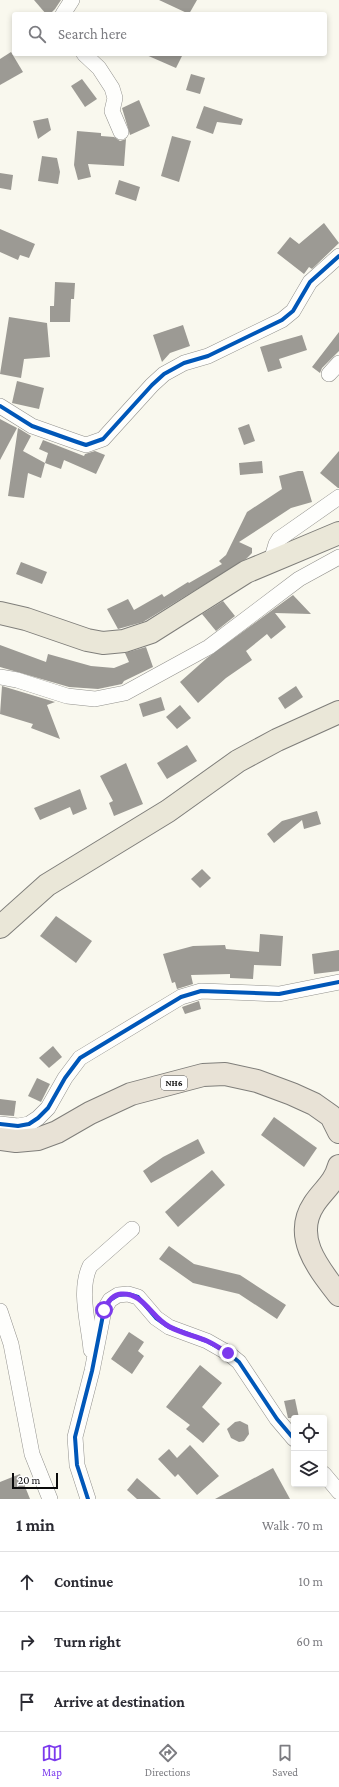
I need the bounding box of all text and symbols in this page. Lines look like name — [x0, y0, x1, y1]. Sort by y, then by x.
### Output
search box — [12, 12, 327, 56]
icon: search — [26, 23, 48, 45]
text: Search here — [58, 26, 127, 42]
road number: NH6 — [161, 1076, 187, 1090]
route start — [95, 1301, 113, 1319]
route end — [219, 1344, 237, 1362]
map controls — [291, 1415, 327, 1487]
button: locate — [291, 1415, 327, 1451]
button: layers — [291, 1451, 327, 1487]
scale bar — [12, 1471, 58, 1490]
text: 20 m — [18, 1474, 40, 1486]
text: 1 min — [16, 1516, 55, 1535]
text: Walk · 70 m — [262, 1518, 323, 1533]
icon: ahead — [16, 1571, 38, 1593]
text: Continue — [54, 1574, 113, 1590]
text: 10 m — [298, 1574, 323, 1589]
icon: right — [16, 1631, 38, 1653]
text: Turn right — [54, 1634, 121, 1650]
text: 60 m — [296, 1634, 323, 1649]
icon: arrive — [16, 1691, 38, 1713]
text: Arrive at destination — [54, 1694, 185, 1710]
tab: Map — [41, 1742, 63, 1778]
tab: Directions — [145, 1742, 190, 1778]
tab: Saved — [272, 1742, 298, 1778]

